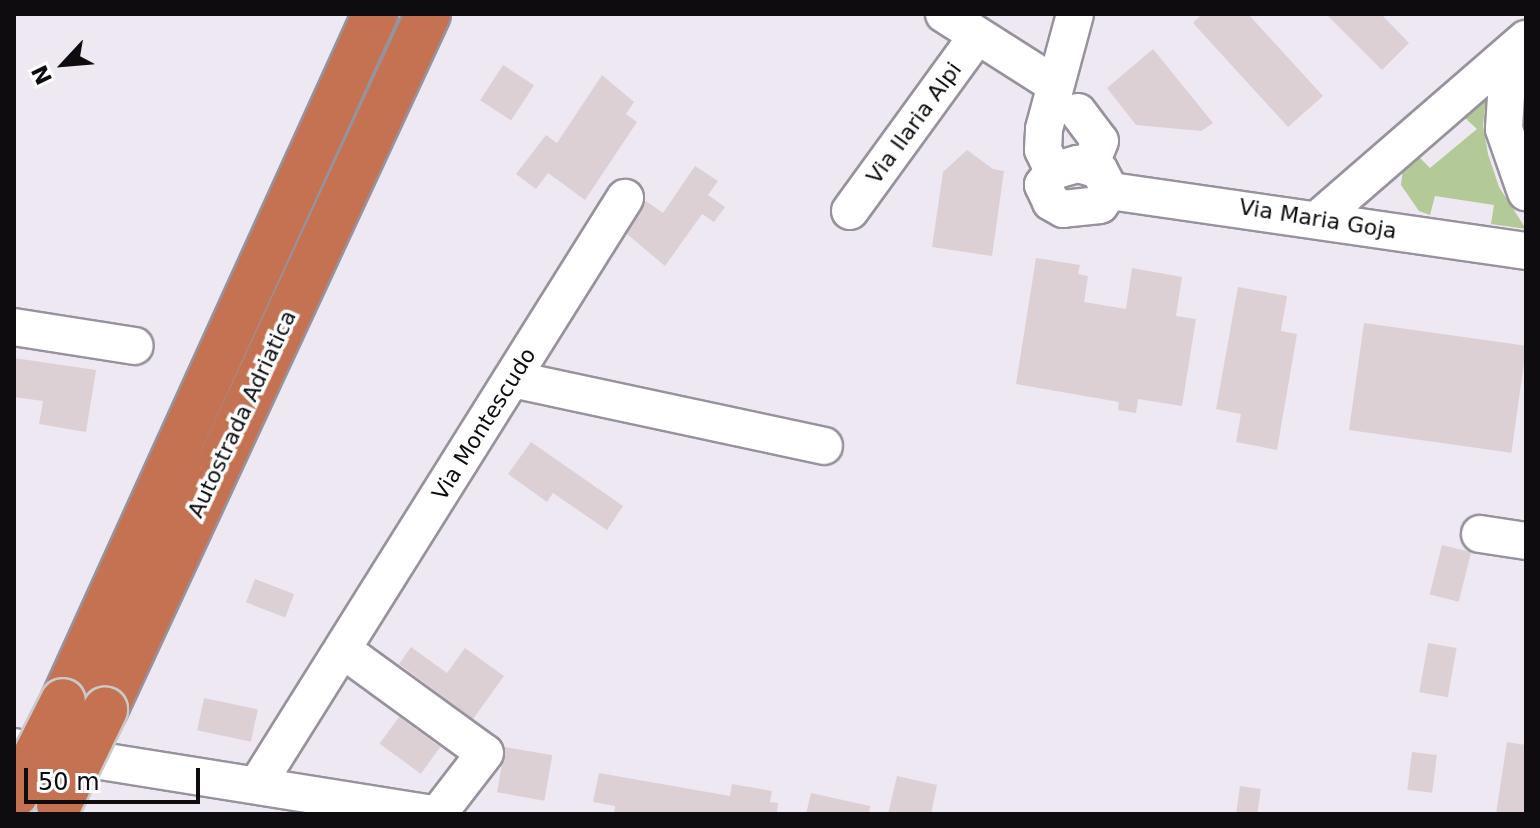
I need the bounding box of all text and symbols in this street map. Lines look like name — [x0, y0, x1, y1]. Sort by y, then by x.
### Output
north arrow — [24, 24, 104, 104]
street label: Via Ilaria Alpi — [861, 57, 967, 189]
text: N — [27, 61, 57, 89]
street label: Via Maria Goja — [1237, 193, 1399, 245]
street label: Autostrada Adriatica — [182, 306, 302, 522]
street label: Via Montescudo — [427, 343, 541, 505]
scale bar — [28, 752, 204, 802]
text: 50 m — [38, 768, 100, 796]

